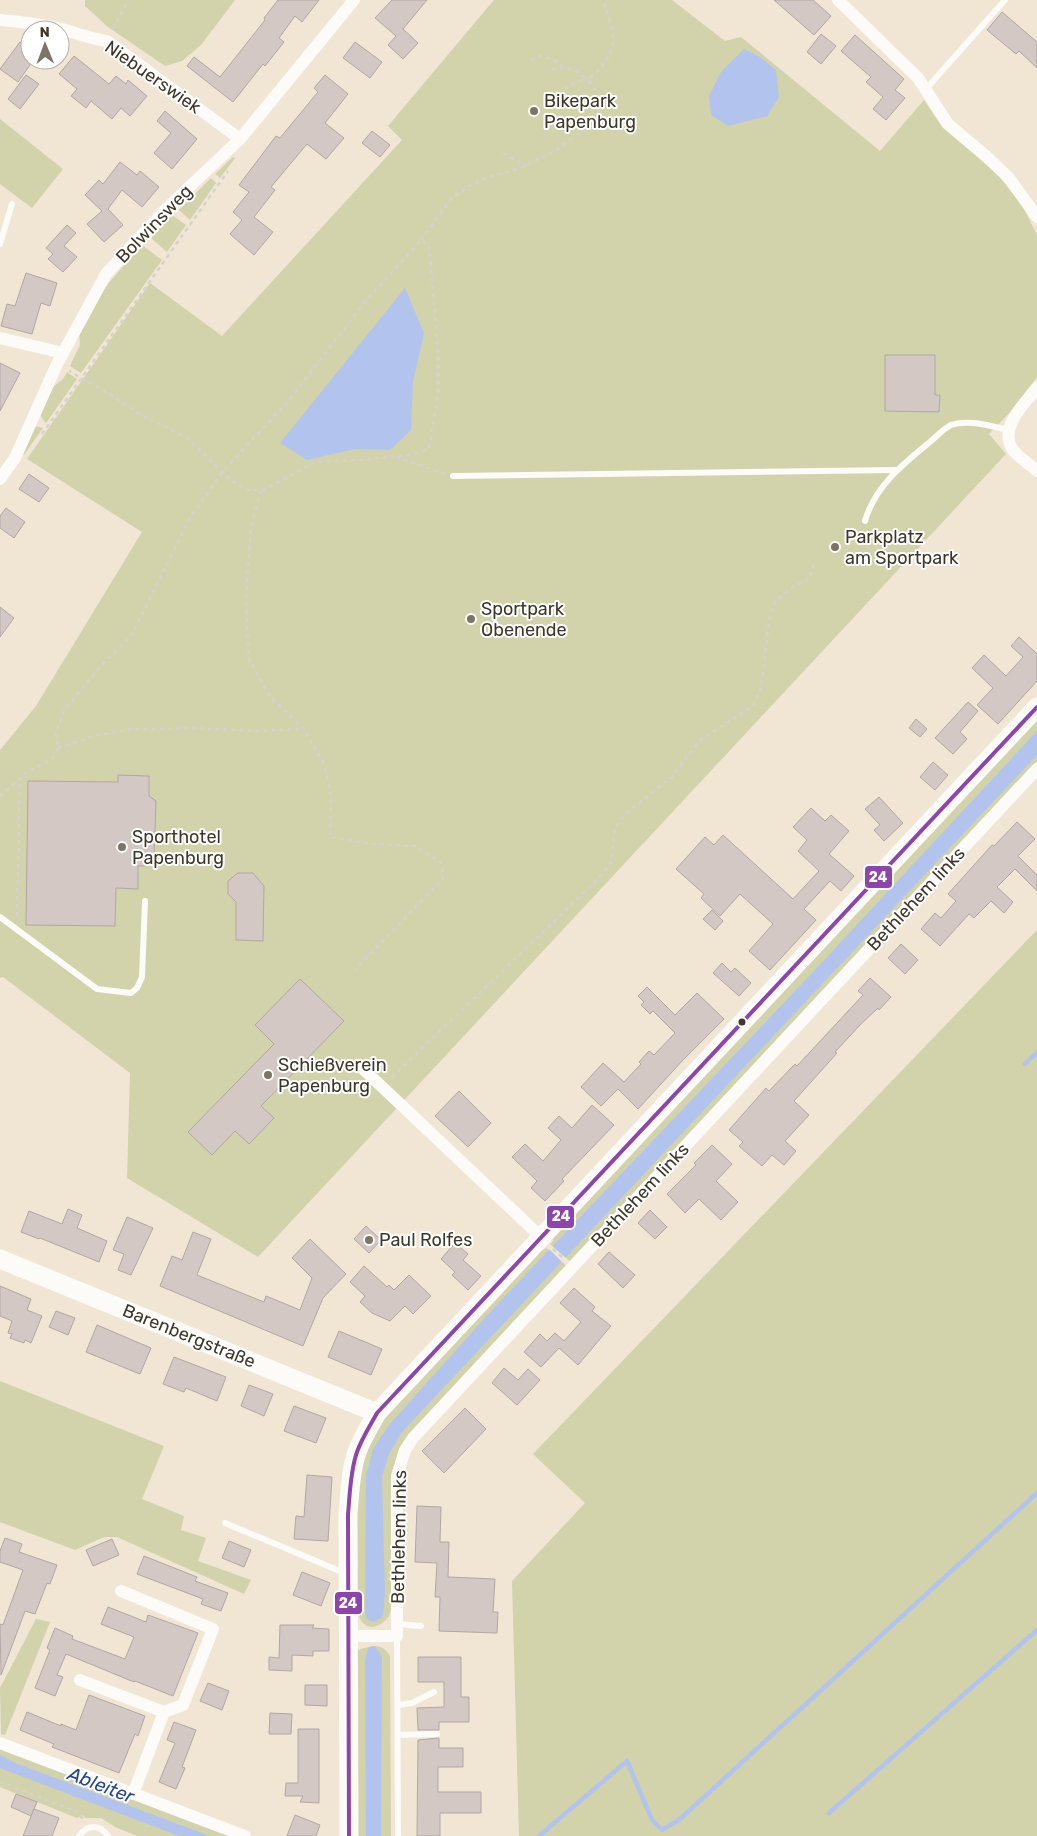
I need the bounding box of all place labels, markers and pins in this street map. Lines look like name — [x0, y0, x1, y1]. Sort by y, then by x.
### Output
place label: Bikepark Papenburg — [544, 90, 636, 133]
marker: Bikepark Papenburg — [528, 105, 540, 117]
place label: Parkplatz am Sportpark — [845, 526, 959, 569]
marker: Parkplatz am Sportpark — [829, 541, 841, 553]
place label: Sportpark Obenende — [481, 598, 567, 641]
marker: Sportpark Obenende — [465, 613, 477, 625]
place label: Sporthotel Papenburg — [132, 826, 224, 869]
marker: Sporthotel Papenburg — [116, 841, 128, 853]
unlabelled marker — [737, 1017, 747, 1027]
place label: Schießverein Papenburg — [278, 1054, 387, 1097]
marker: Schießverein Papenburg — [262, 1069, 274, 1081]
place label: Paul Rolfes — [379, 1229, 472, 1251]
marker: Paul Rolfes — [363, 1234, 375, 1246]

